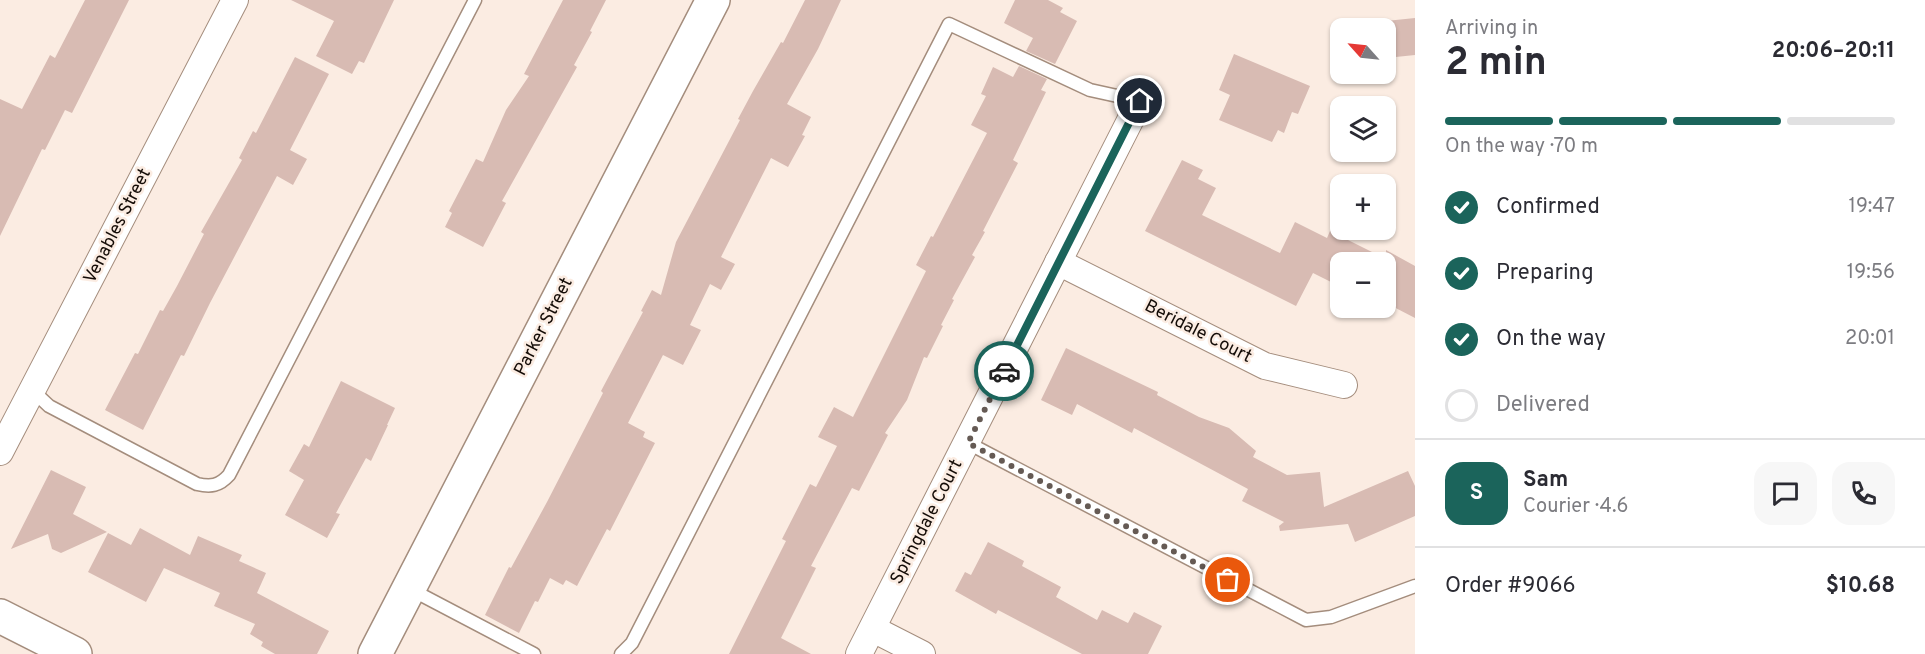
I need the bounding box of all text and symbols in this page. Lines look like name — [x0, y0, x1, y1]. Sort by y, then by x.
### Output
text: Arriving in — [1445, 16, 1538, 42]
north arrow — [1330, 18, 1396, 84]
map controls — [1330, 18, 1396, 318]
text: 20:06–20:11 — [1772, 38, 1895, 65]
text: 2 min — [1445, 40, 1547, 89]
pin — [1114, 75, 1165, 126]
icon: home — [1123, 84, 1156, 117]
button: layers — [1330, 96, 1396, 162]
text: On the way · 70 m — [1445, 134, 1598, 160]
street label: Venables Street — [79, 165, 157, 287]
button: + — [1330, 174, 1396, 240]
icon: check — [1445, 191, 1478, 224]
text: Confirmed — [1496, 194, 1600, 221]
text: 19:47 — [1848, 194, 1895, 220]
button: − — [1330, 252, 1396, 318]
icon: check — [1445, 257, 1478, 290]
text: Preparing — [1496, 260, 1594, 287]
text: 19:56 — [1847, 260, 1895, 286]
street label: Parker Street — [509, 274, 579, 380]
street label: Beridale Court — [1140, 295, 1256, 369]
icon: check — [1445, 323, 1478, 356]
text: On the way — [1496, 326, 1606, 353]
text: 20:01 — [1845, 326, 1895, 352]
courier — [974, 341, 1034, 401]
icon: car — [988, 355, 1021, 388]
text: Delivered — [1496, 392, 1590, 419]
street label: Springdale Court — [886, 456, 968, 588]
button: chat — [1754, 462, 1817, 525]
button: phone — [1832, 462, 1895, 525]
text: Sam — [1523, 467, 1568, 494]
text: S — [1470, 480, 1483, 507]
text: Courier · 4.6 — [1523, 494, 1628, 520]
pin — [1202, 554, 1253, 605]
icon: bag — [1211, 563, 1244, 596]
text: Order #9066 — [1445, 573, 1576, 600]
text: $10.68 — [1826, 573, 1895, 600]

